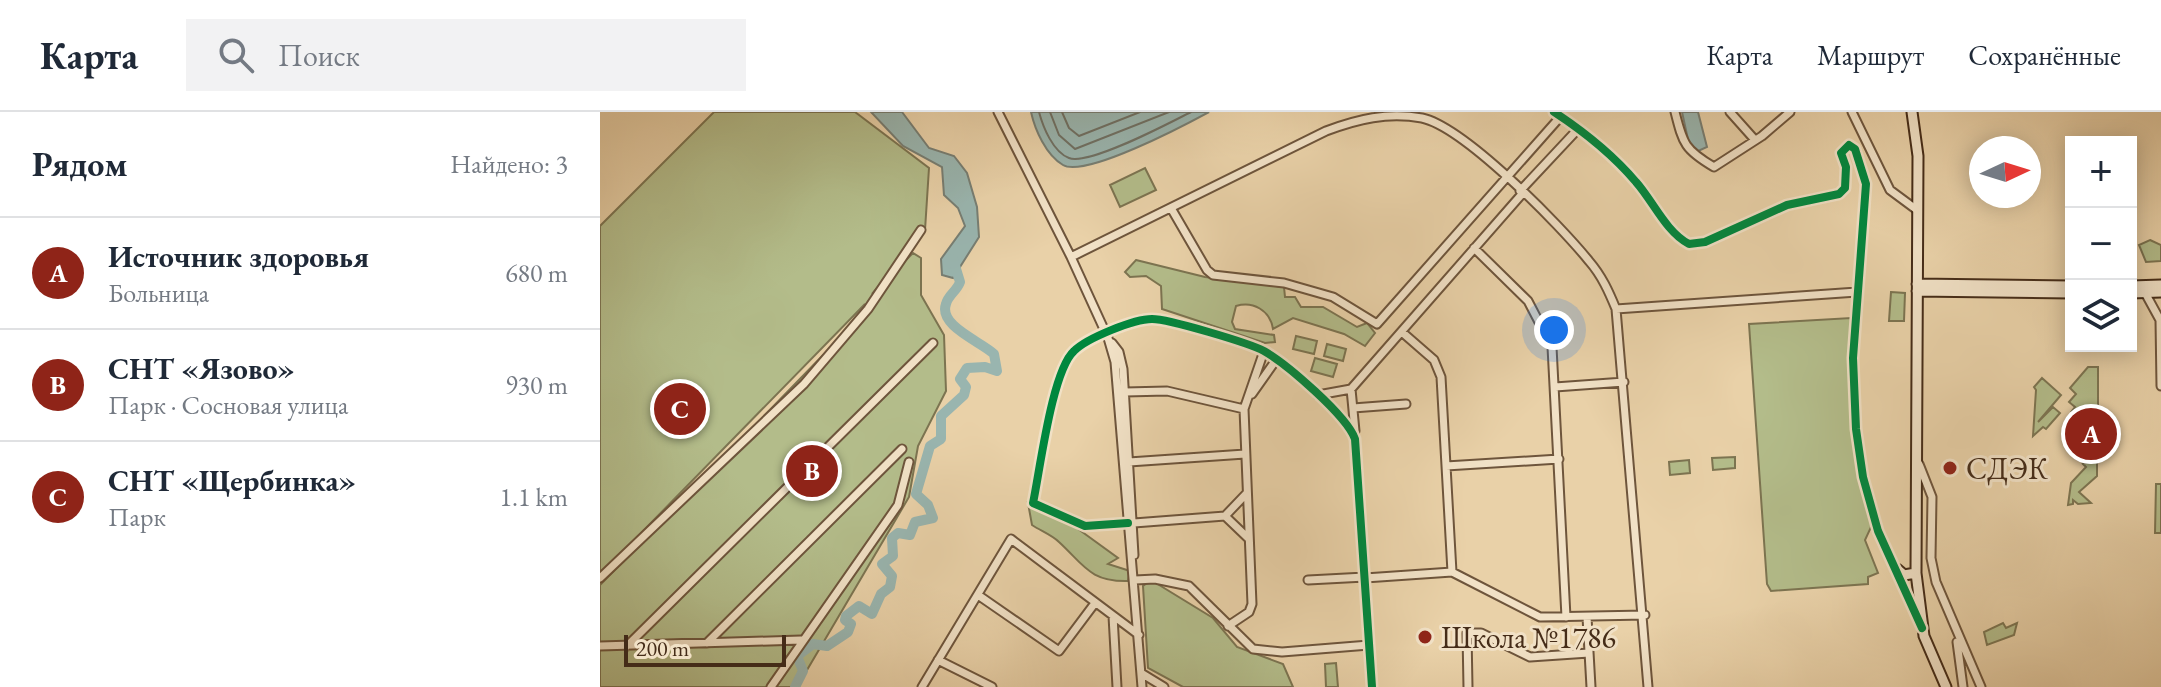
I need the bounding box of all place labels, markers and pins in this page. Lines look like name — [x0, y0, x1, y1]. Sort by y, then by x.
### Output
pin: C — [654, 379, 706, 439]
pin: A — [2065, 404, 2117, 464]
pin: B — [786, 441, 838, 501]
place label: СДЭК — [1966, 449, 2048, 488]
marker: СДЭК — [1941, 459, 1959, 477]
place label: Школа №1786 — [1441, 618, 1616, 657]
marker: Школа №1786 — [1416, 628, 1434, 646]

